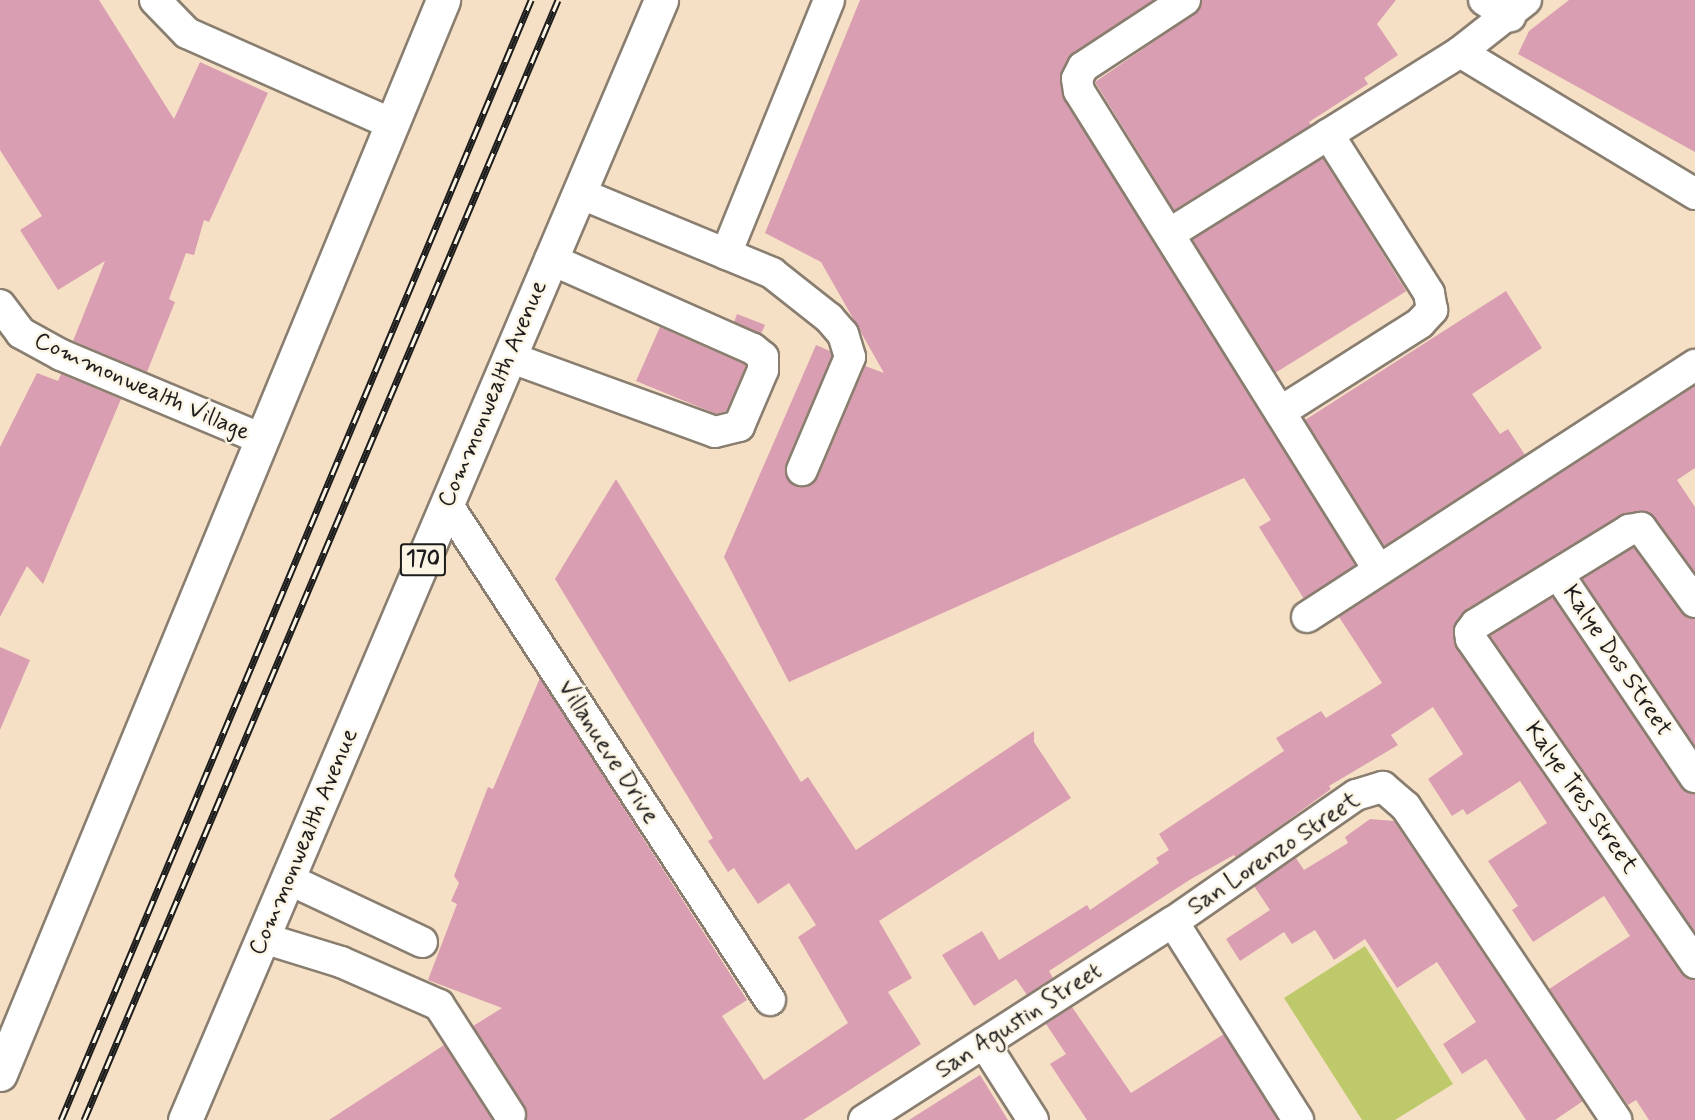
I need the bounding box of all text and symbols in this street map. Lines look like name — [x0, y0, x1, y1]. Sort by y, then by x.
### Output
street label: Commonwealth Avenue — [432, 276, 554, 512]
street label: Commonwealth Village — [29, 326, 255, 448]
road number: 170 — [399, 541, 447, 579]
street label: Kalye Dos Street — [1556, 580, 1678, 742]
street label: Villanueve Drive — [552, 676, 664, 828]
street label: Kalye Tres Street — [1518, 716, 1644, 880]
street label: Commonwealth Avenue — [243, 724, 365, 960]
street label: San Lorenzo Street — [1180, 784, 1368, 924]
street label: San Agustin Street — [932, 957, 1106, 1085]

